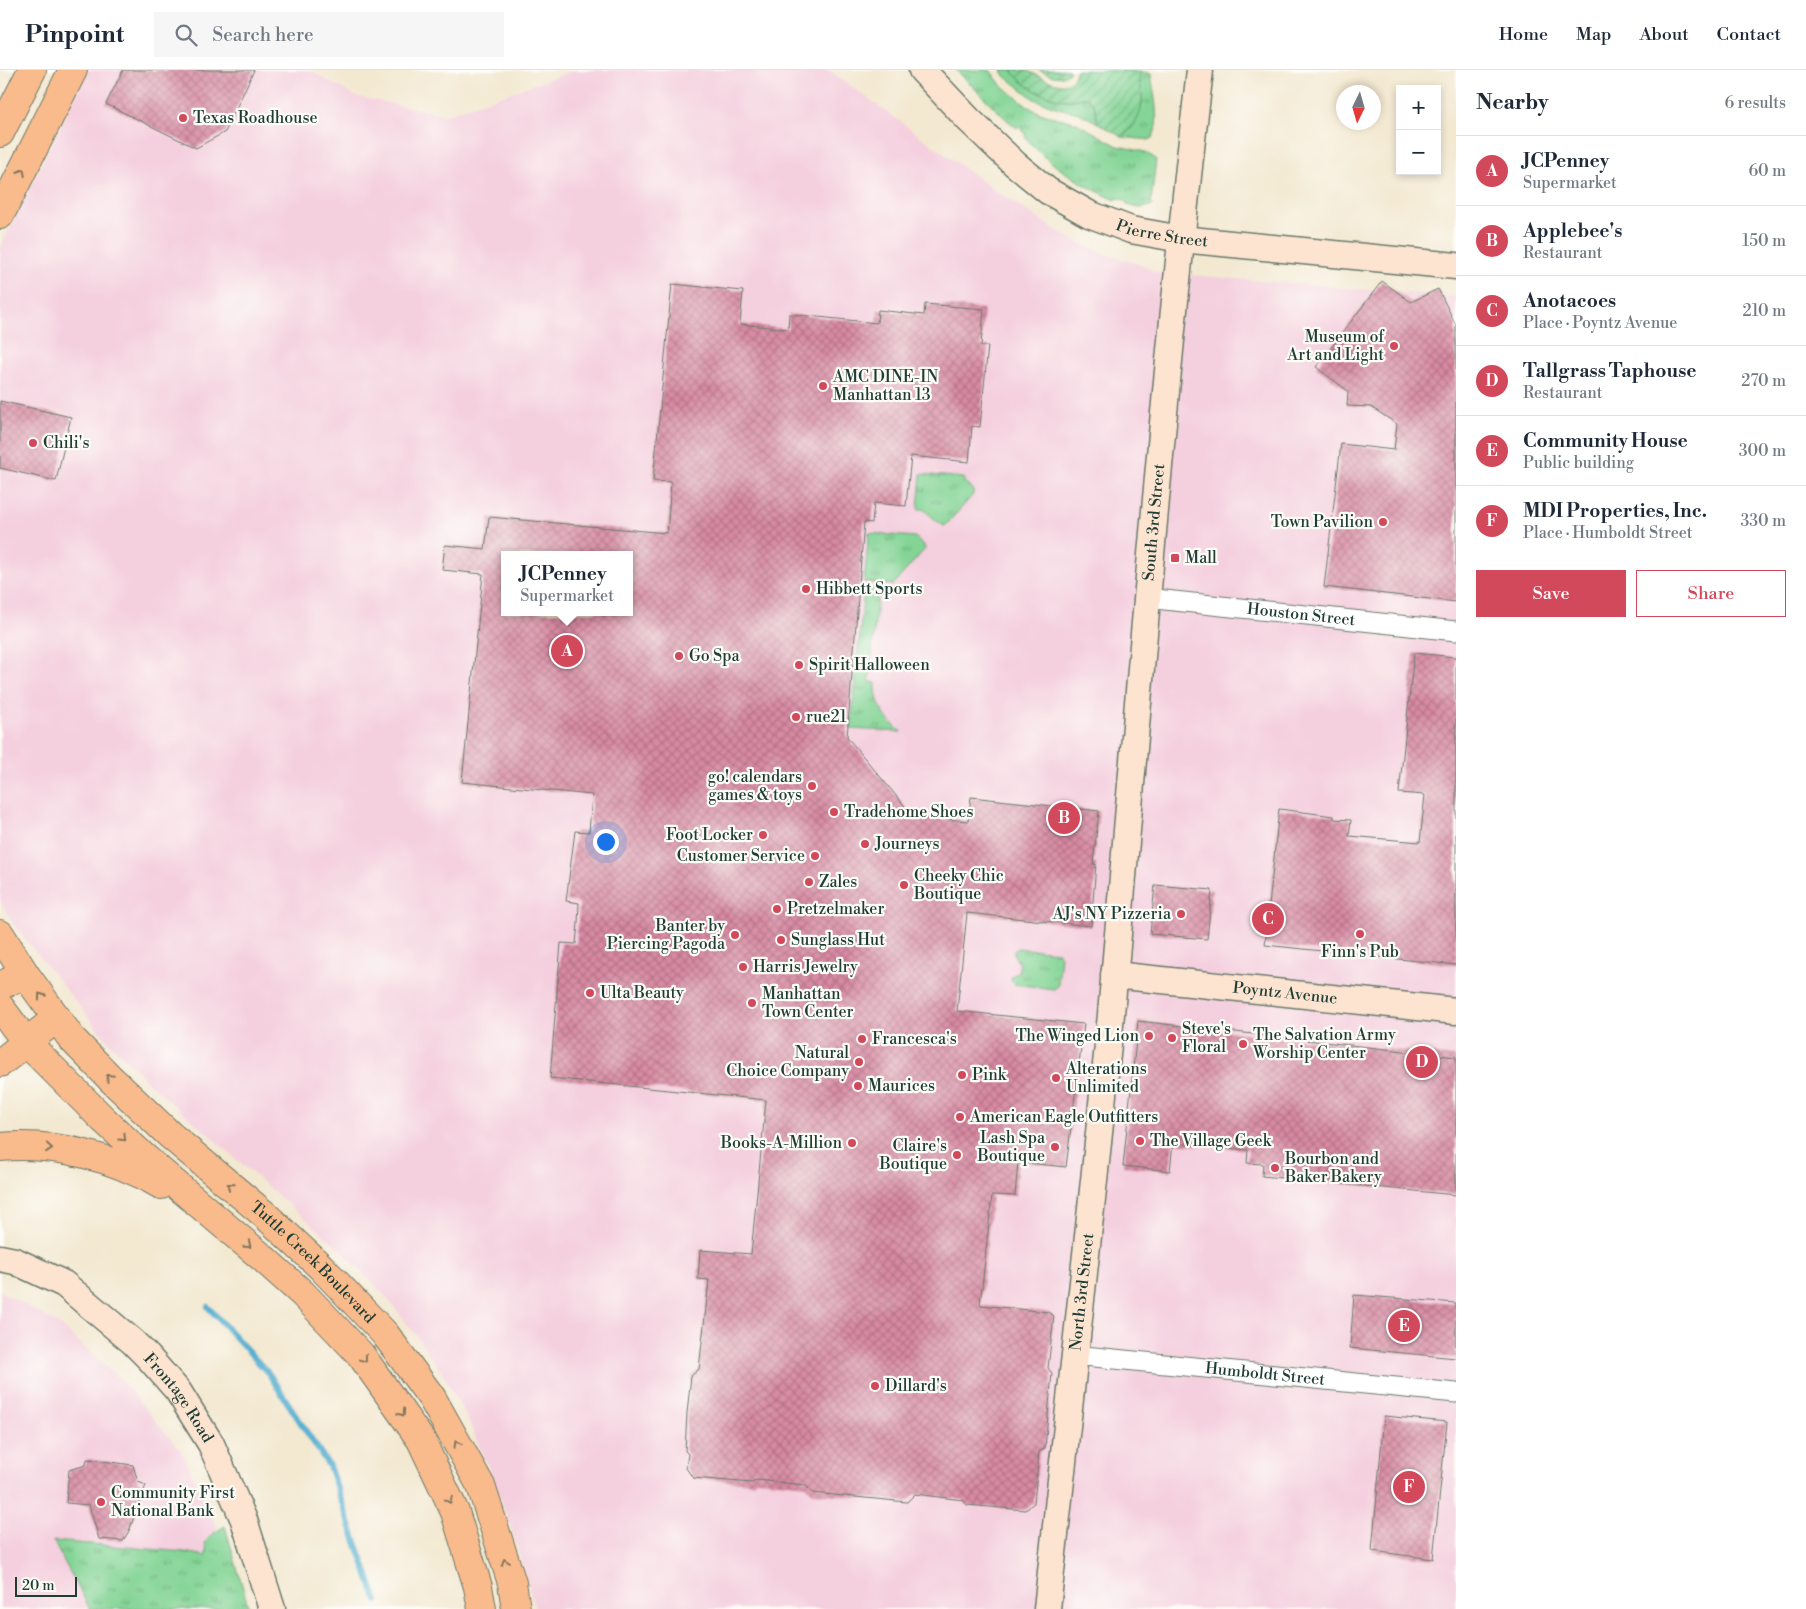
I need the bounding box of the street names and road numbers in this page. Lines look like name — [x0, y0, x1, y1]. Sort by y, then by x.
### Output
street label: Pierre Street — [1113, 215, 1209, 252]
street label: South 3rd Street — [1139, 463, 1169, 582]
street label: Houston Street — [1246, 599, 1357, 630]
street label: Poyntz Avenue — [1232, 978, 1338, 1008]
street label: Tuttle Creek Boulevard — [246, 1197, 379, 1327]
street label: North 3rd Street — [1065, 1232, 1098, 1352]
street label: Frontage Road — [139, 1349, 218, 1446]
street label: Humboldt Street — [1204, 1358, 1326, 1390]

